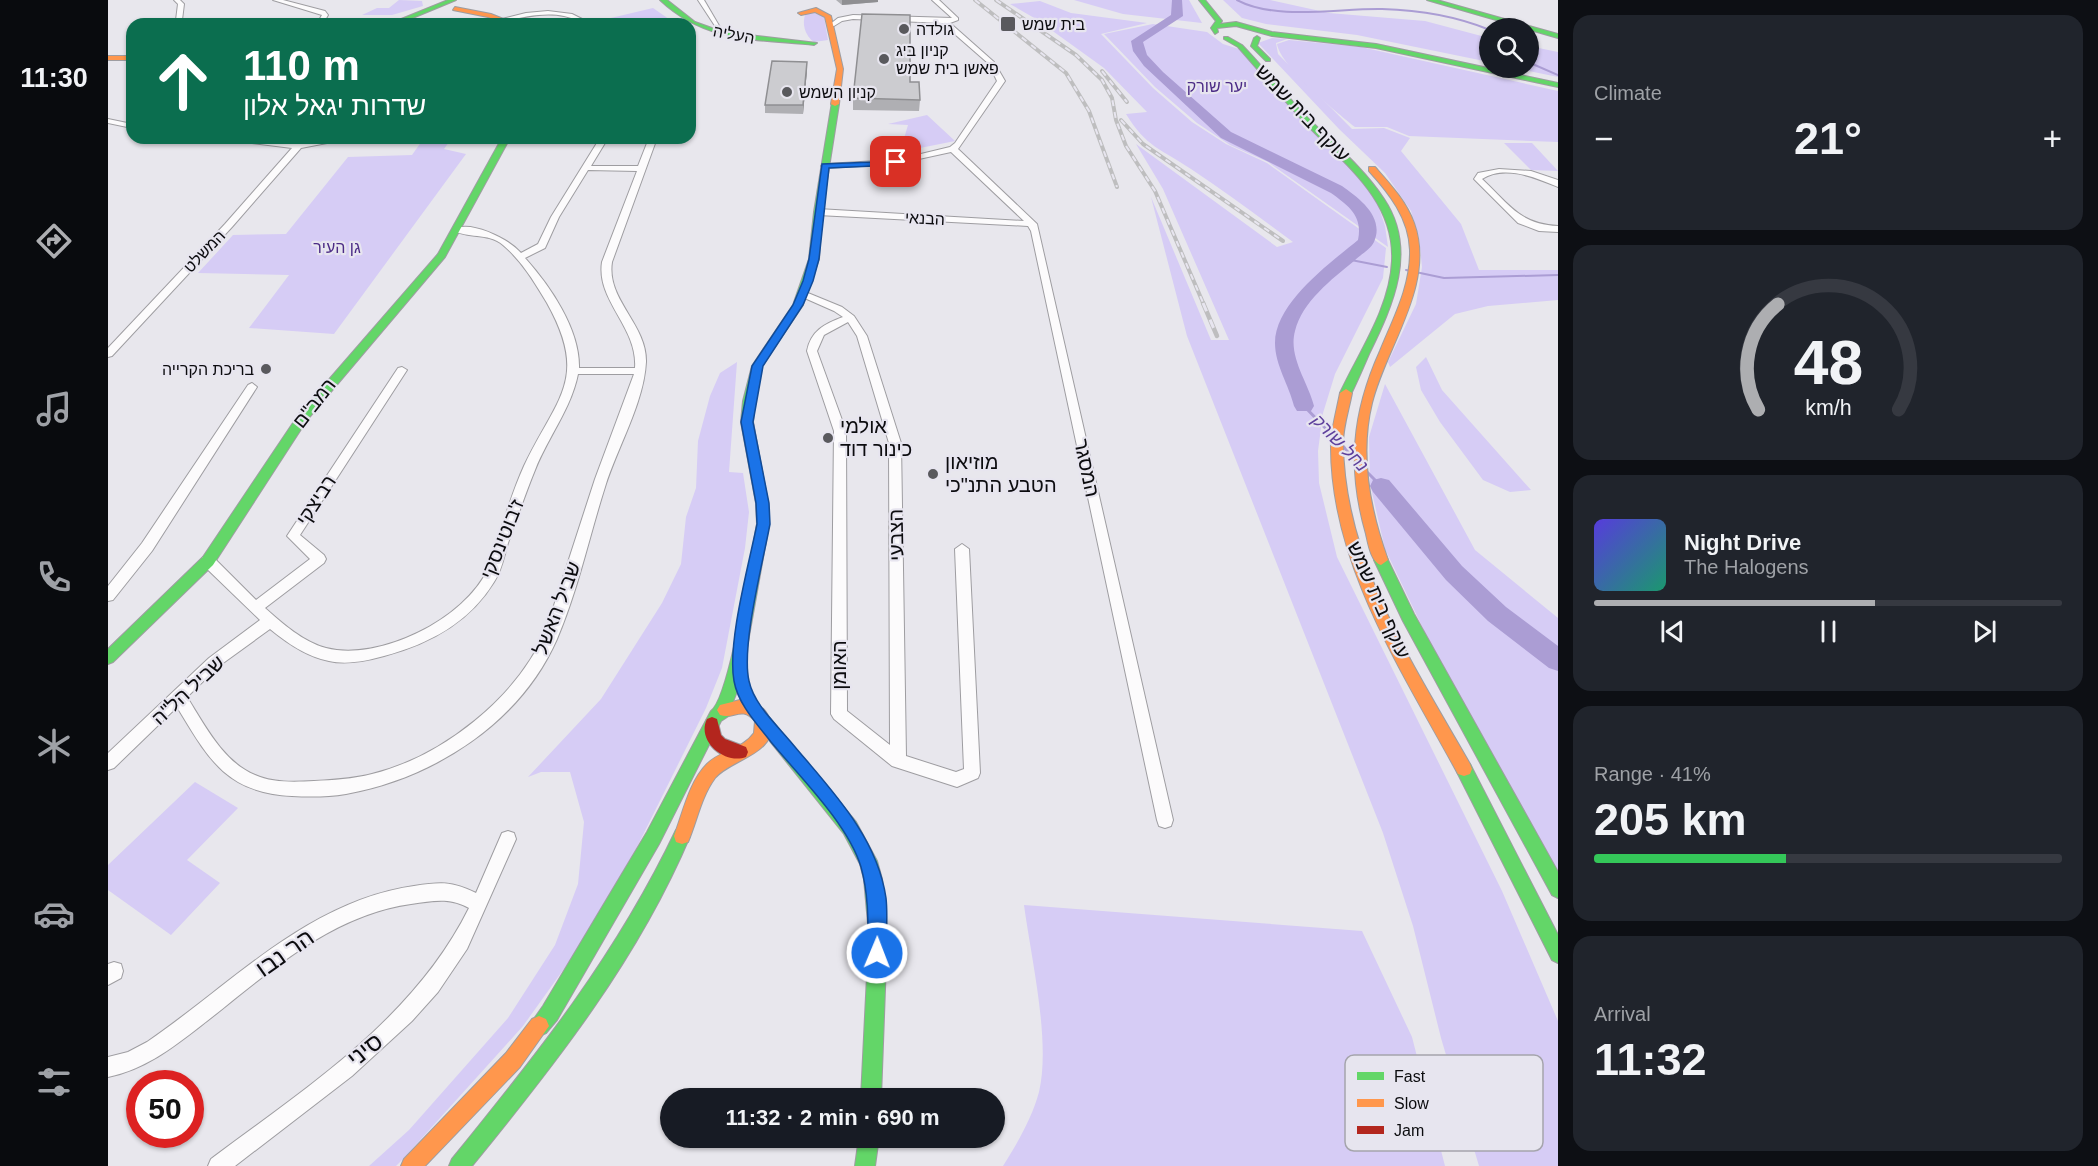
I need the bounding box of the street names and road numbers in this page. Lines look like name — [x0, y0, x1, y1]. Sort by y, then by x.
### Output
street label: העליה — [712, 22, 756, 47]
street label: עוקף בית שמש — [1251, 60, 1355, 166]
street label: הבנאי — [904, 209, 945, 228]
street label: המשלט — [180, 227, 228, 276]
street label: רמב"ם — [288, 374, 340, 432]
street label: המסגר — [1070, 437, 1104, 499]
street label: רביצקי — [292, 471, 340, 529]
street label: ז'בוטינסקי — [476, 496, 528, 582]
street label: הצבעי — [885, 509, 907, 561]
street label: עוקף בית שמש — [1343, 538, 1415, 662]
street label: שביל האשל — [529, 558, 585, 658]
street label: האומן — [828, 640, 850, 690]
street label: שביל הל"ה — [147, 651, 229, 729]
street label: הר נבו — [250, 923, 319, 982]
street label: סיני — [342, 1027, 388, 1072]

